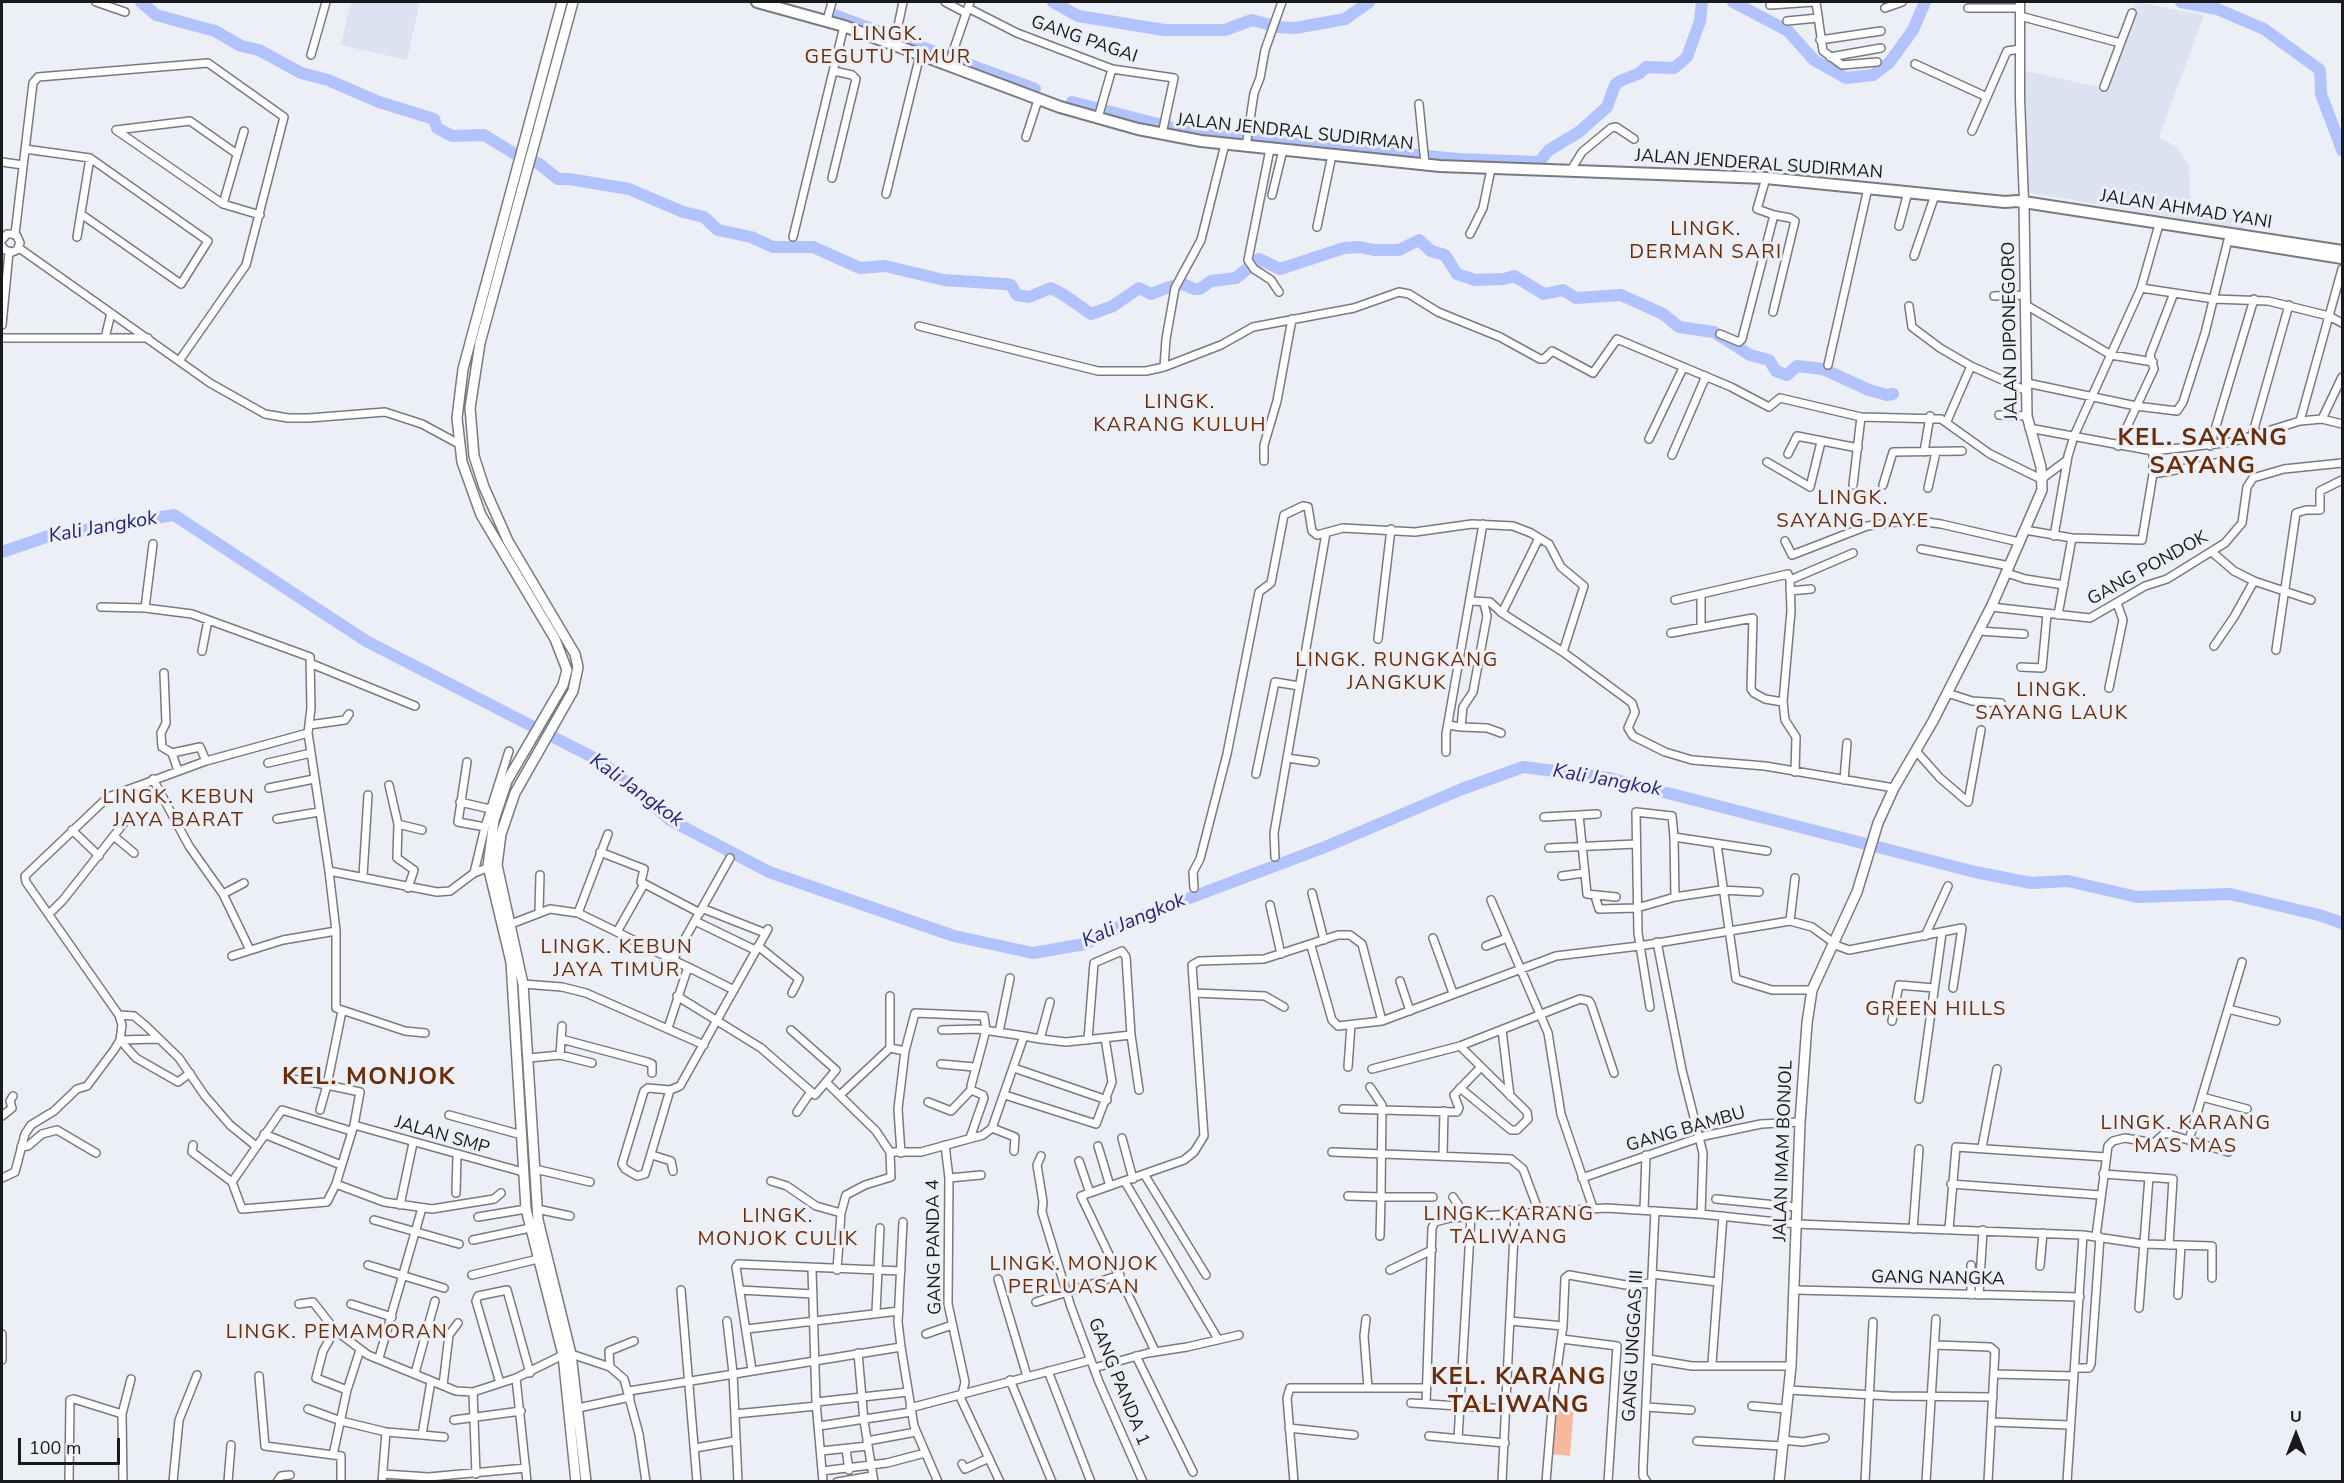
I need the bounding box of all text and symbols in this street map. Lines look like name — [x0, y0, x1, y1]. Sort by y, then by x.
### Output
street label: GANG PAGAI — [1028, 12, 1140, 68]
district label: LINGK. GEGUTU TIMUR — [804, 23, 972, 70]
street label: JALAN JENDRAL SUDIRMAN — [1176, 110, 1414, 156]
street label: JALAN JENDERAL SUDIRMAN — [1634, 146, 1884, 184]
street label: JALAN AHMAD YANI — [2099, 186, 2273, 234]
district label: LINGK. DERMAN SARI — [1629, 218, 1783, 265]
street label: JALAN DIPONEGORO — [1999, 241, 2023, 421]
district label: LINGK. KARANG KULUH — [1093, 391, 1267, 438]
district label: KEL. SAYANG SAYANG — [2117, 425, 2289, 481]
district label: LINGK. SAYANG DAYE — [1776, 487, 1930, 534]
water label: Kali Jangkok — [47, 507, 159, 549]
street label: GANG PONDOK — [2084, 527, 2212, 611]
district label: LINGK. RUNGKANG JANGKUK — [1295, 649, 1499, 696]
district label: LINGK. SAYANG LAUK — [1975, 679, 2129, 726]
water label: Kali Jangkok — [585, 749, 687, 833]
water label: Kali Jangkok — [1551, 760, 1663, 802]
district label: LINGK. KEBUN JAYA BARAT — [103, 786, 255, 833]
water label: Kali Jangkok — [1079, 888, 1189, 954]
district label: LINGK. KEBUN JAYA TIMUR — [541, 936, 693, 983]
district label: GREEN HILLS — [1865, 998, 2007, 1022]
street label: JALAN IMAM BONJOL — [1770, 1060, 1798, 1242]
district label: KEL. MONJOK — [282, 1064, 456, 1092]
street label: GANG BAMBU — [1624, 1103, 1748, 1157]
street label: JALAN SMP — [392, 1112, 492, 1160]
district label: LINGK. KARANG MAS MAS — [2101, 1112, 2271, 1159]
street label: GANG PANDA 4 — [923, 1179, 947, 1315]
district label: LINGK. KARANG TALIWANG — [1424, 1203, 1594, 1250]
district label: LINGK. MONJOK CULIK — [697, 1205, 859, 1252]
district label: LINGK. MONJOK PERLUASAN — [990, 1253, 1158, 1300]
street label: GANG NANGKA — [1871, 1267, 2005, 1291]
street label: GANG UNGGAS III — [1619, 1269, 1649, 1423]
street label: GANG PANDA 1 — [1083, 1315, 1153, 1449]
district label: LINGK. PEMAMORAN — [226, 1321, 448, 1345]
district label: KEL. KARANG TALIWANG — [1431, 1364, 1607, 1420]
north arrow — [2266, 1405, 2326, 1465]
text: U — [2290, 1406, 2302, 1428]
scale bar — [21, 1426, 123, 1464]
text: 100 m — [29, 1436, 81, 1460]

